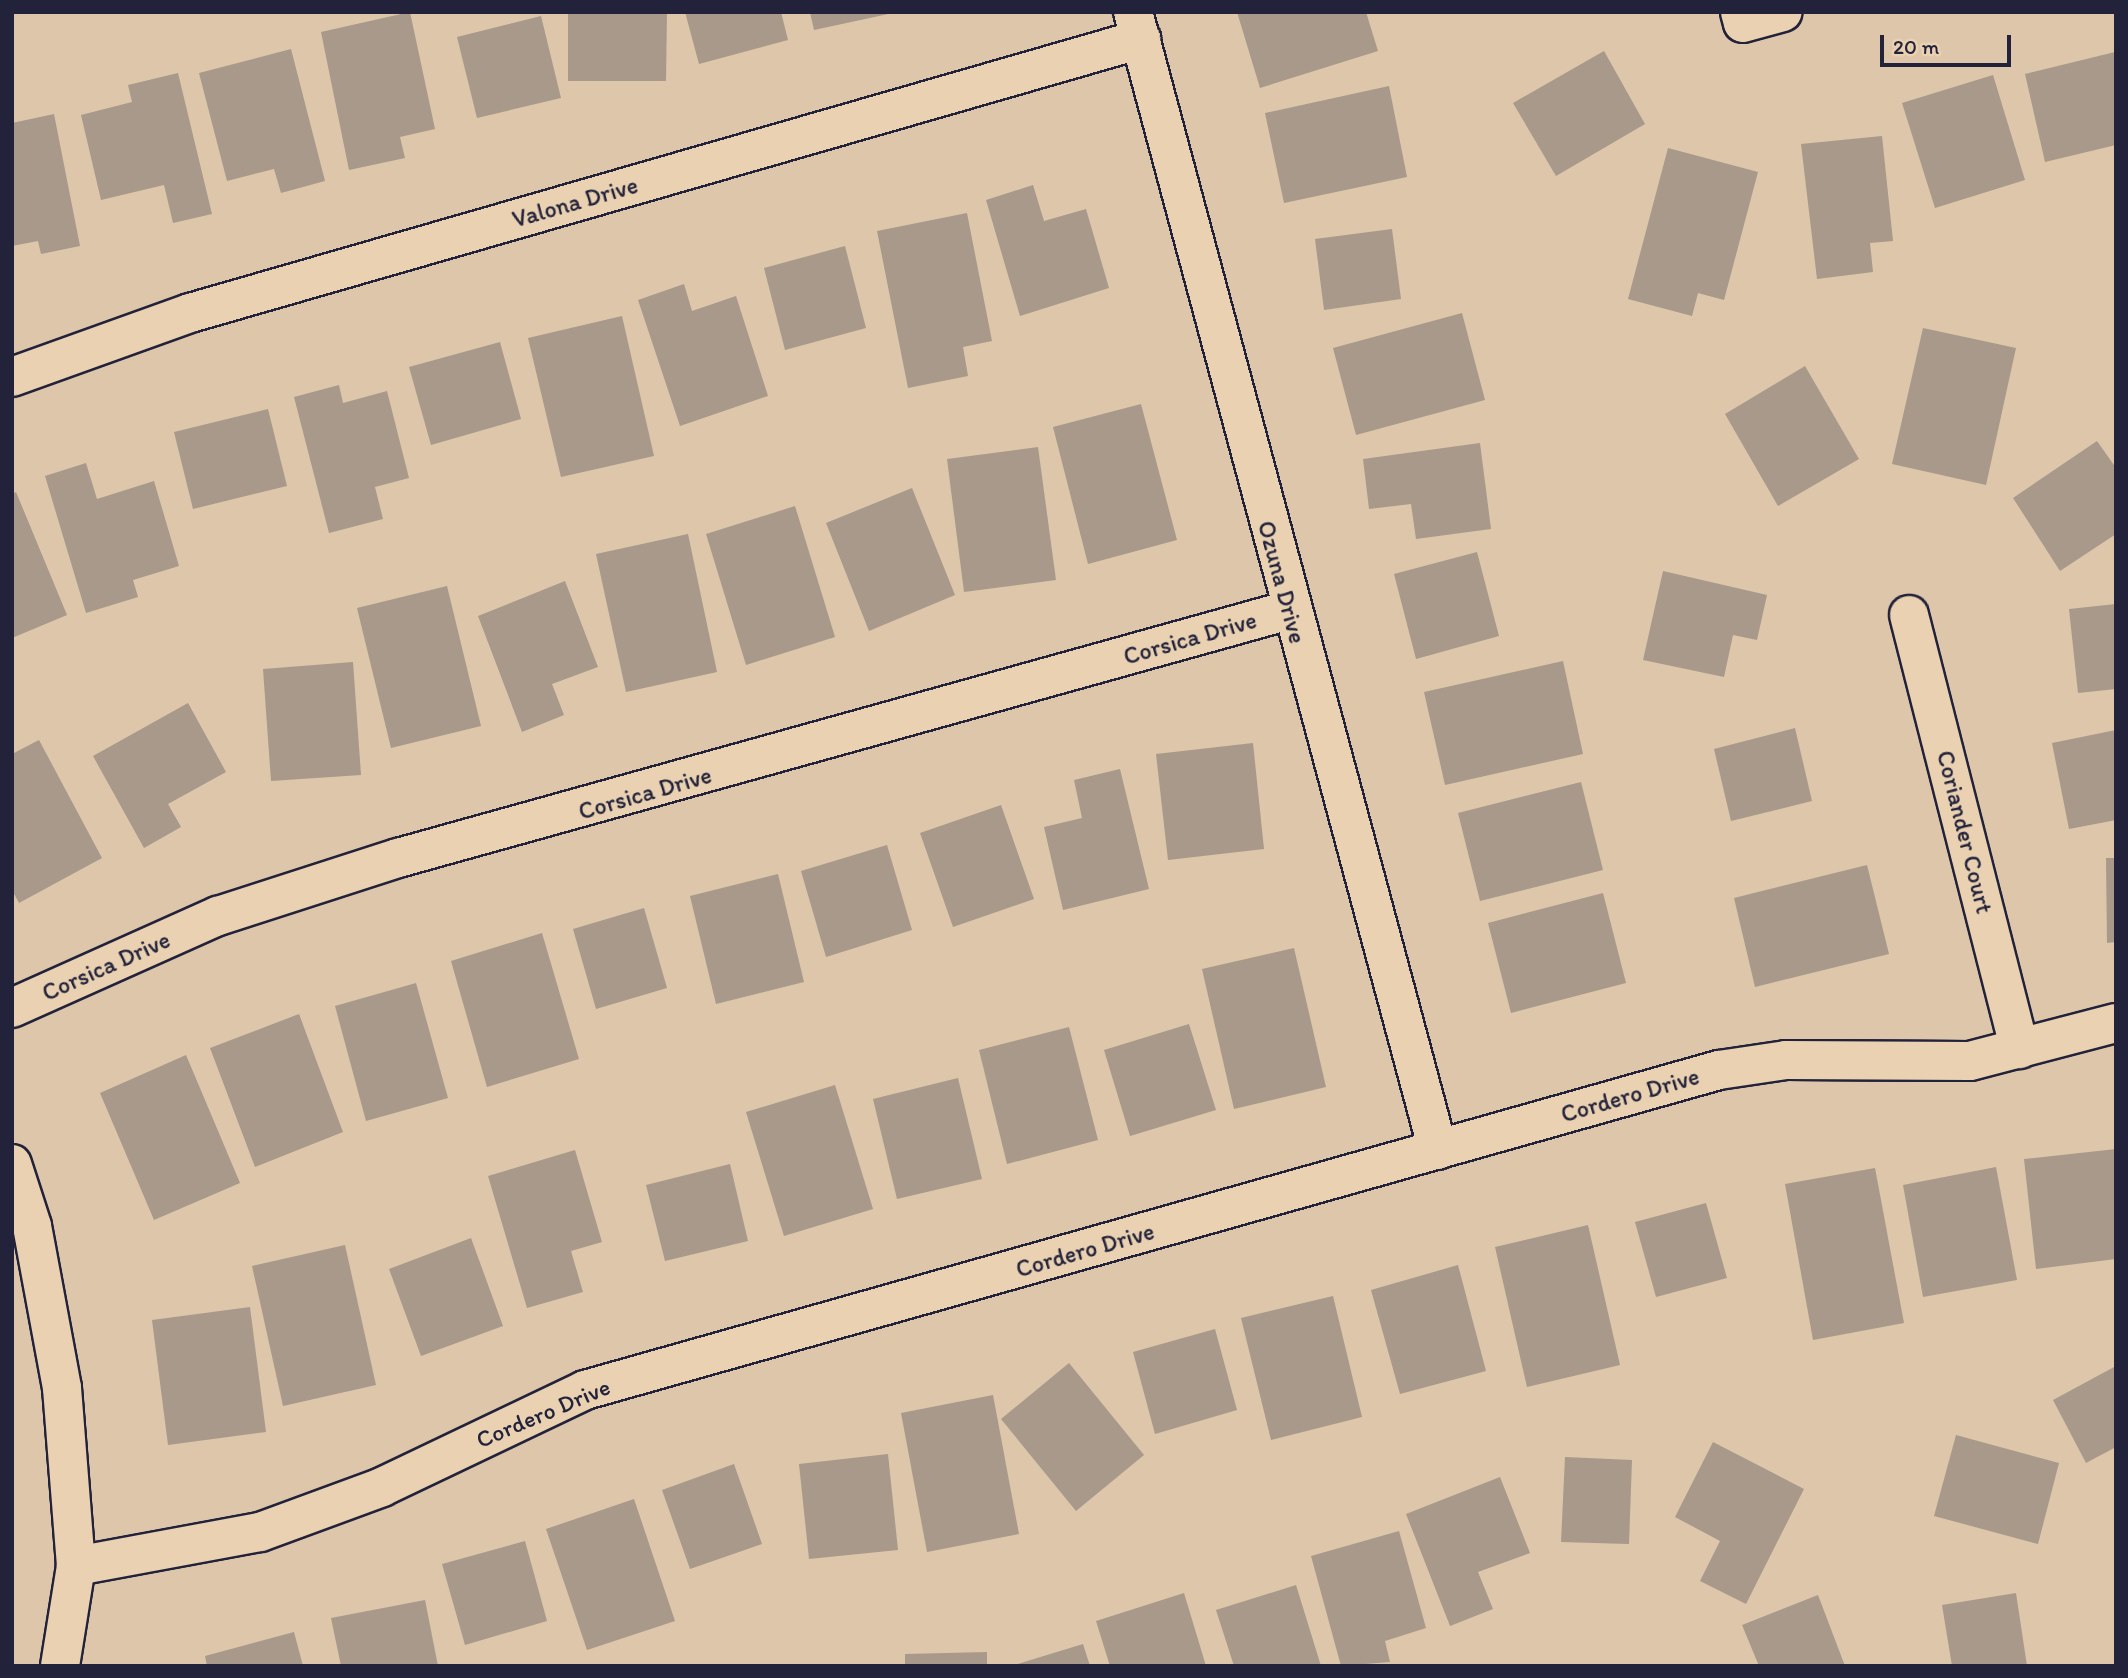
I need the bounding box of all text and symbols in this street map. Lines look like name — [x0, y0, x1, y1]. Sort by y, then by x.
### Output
scale bar — [1883, 21, 2014, 65]
text: 20 m — [1893, 34, 1939, 59]
street label: Valona Drive — [509, 170, 641, 234]
street label: Ozuna Drive — [1252, 517, 1312, 647]
street label: Corsica Drive — [1120, 605, 1260, 671]
street label: Coriander Court — [1931, 747, 1999, 917]
street label: Corsica Drive — [575, 760, 715, 826]
street label: Corsica Drive — [37, 925, 175, 1007]
street label: Cordero Drive — [1557, 1061, 1703, 1129]
street label: Cordero Drive — [1012, 1216, 1158, 1284]
street label: Cordero Drive — [472, 1372, 614, 1454]

